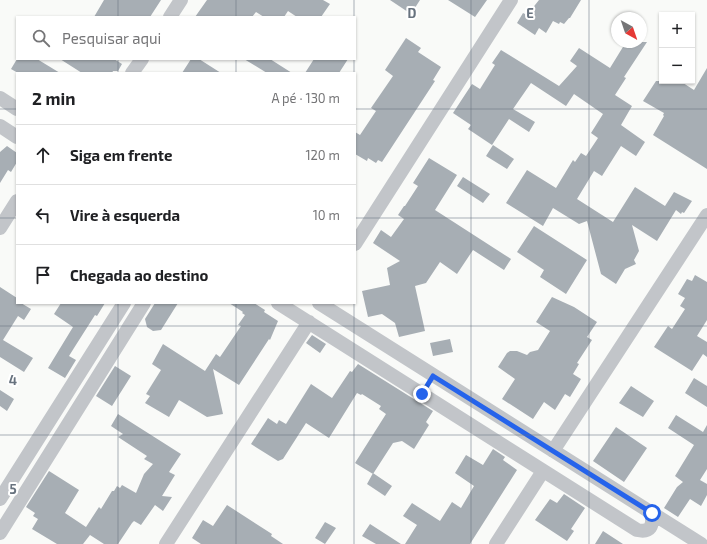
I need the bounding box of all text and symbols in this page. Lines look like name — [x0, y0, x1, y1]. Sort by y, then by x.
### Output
text: D — [408, 5, 417, 21]
text: E — [526, 5, 534, 21]
north arrow — [611, 12, 647, 48]
map controls — [659, 12, 695, 84]
button: + — [659, 12, 695, 48]
search box — [16, 16, 356, 60]
icon: search — [30, 27, 52, 49]
text: Pesquisar aqui — [62, 29, 161, 47]
button: − — [659, 48, 695, 84]
text: 2 min — [32, 88, 75, 108]
text: A pé · 130 m — [271, 90, 340, 106]
icon: ahead — [32, 144, 54, 166]
text: Siga em frente — [70, 146, 172, 164]
text: 120 m — [305, 147, 340, 163]
icon: left — [32, 204, 54, 226]
text: Vire à esquerda — [70, 206, 180, 224]
text: 10 m — [313, 207, 340, 223]
icon: arrive — [32, 264, 54, 286]
text: Chegada ao destino — [70, 266, 208, 284]
text: 4 — [9, 372, 17, 388]
route end — [413, 385, 431, 403]
text: 5 — [9, 481, 17, 497]
route start — [643, 504, 661, 522]

